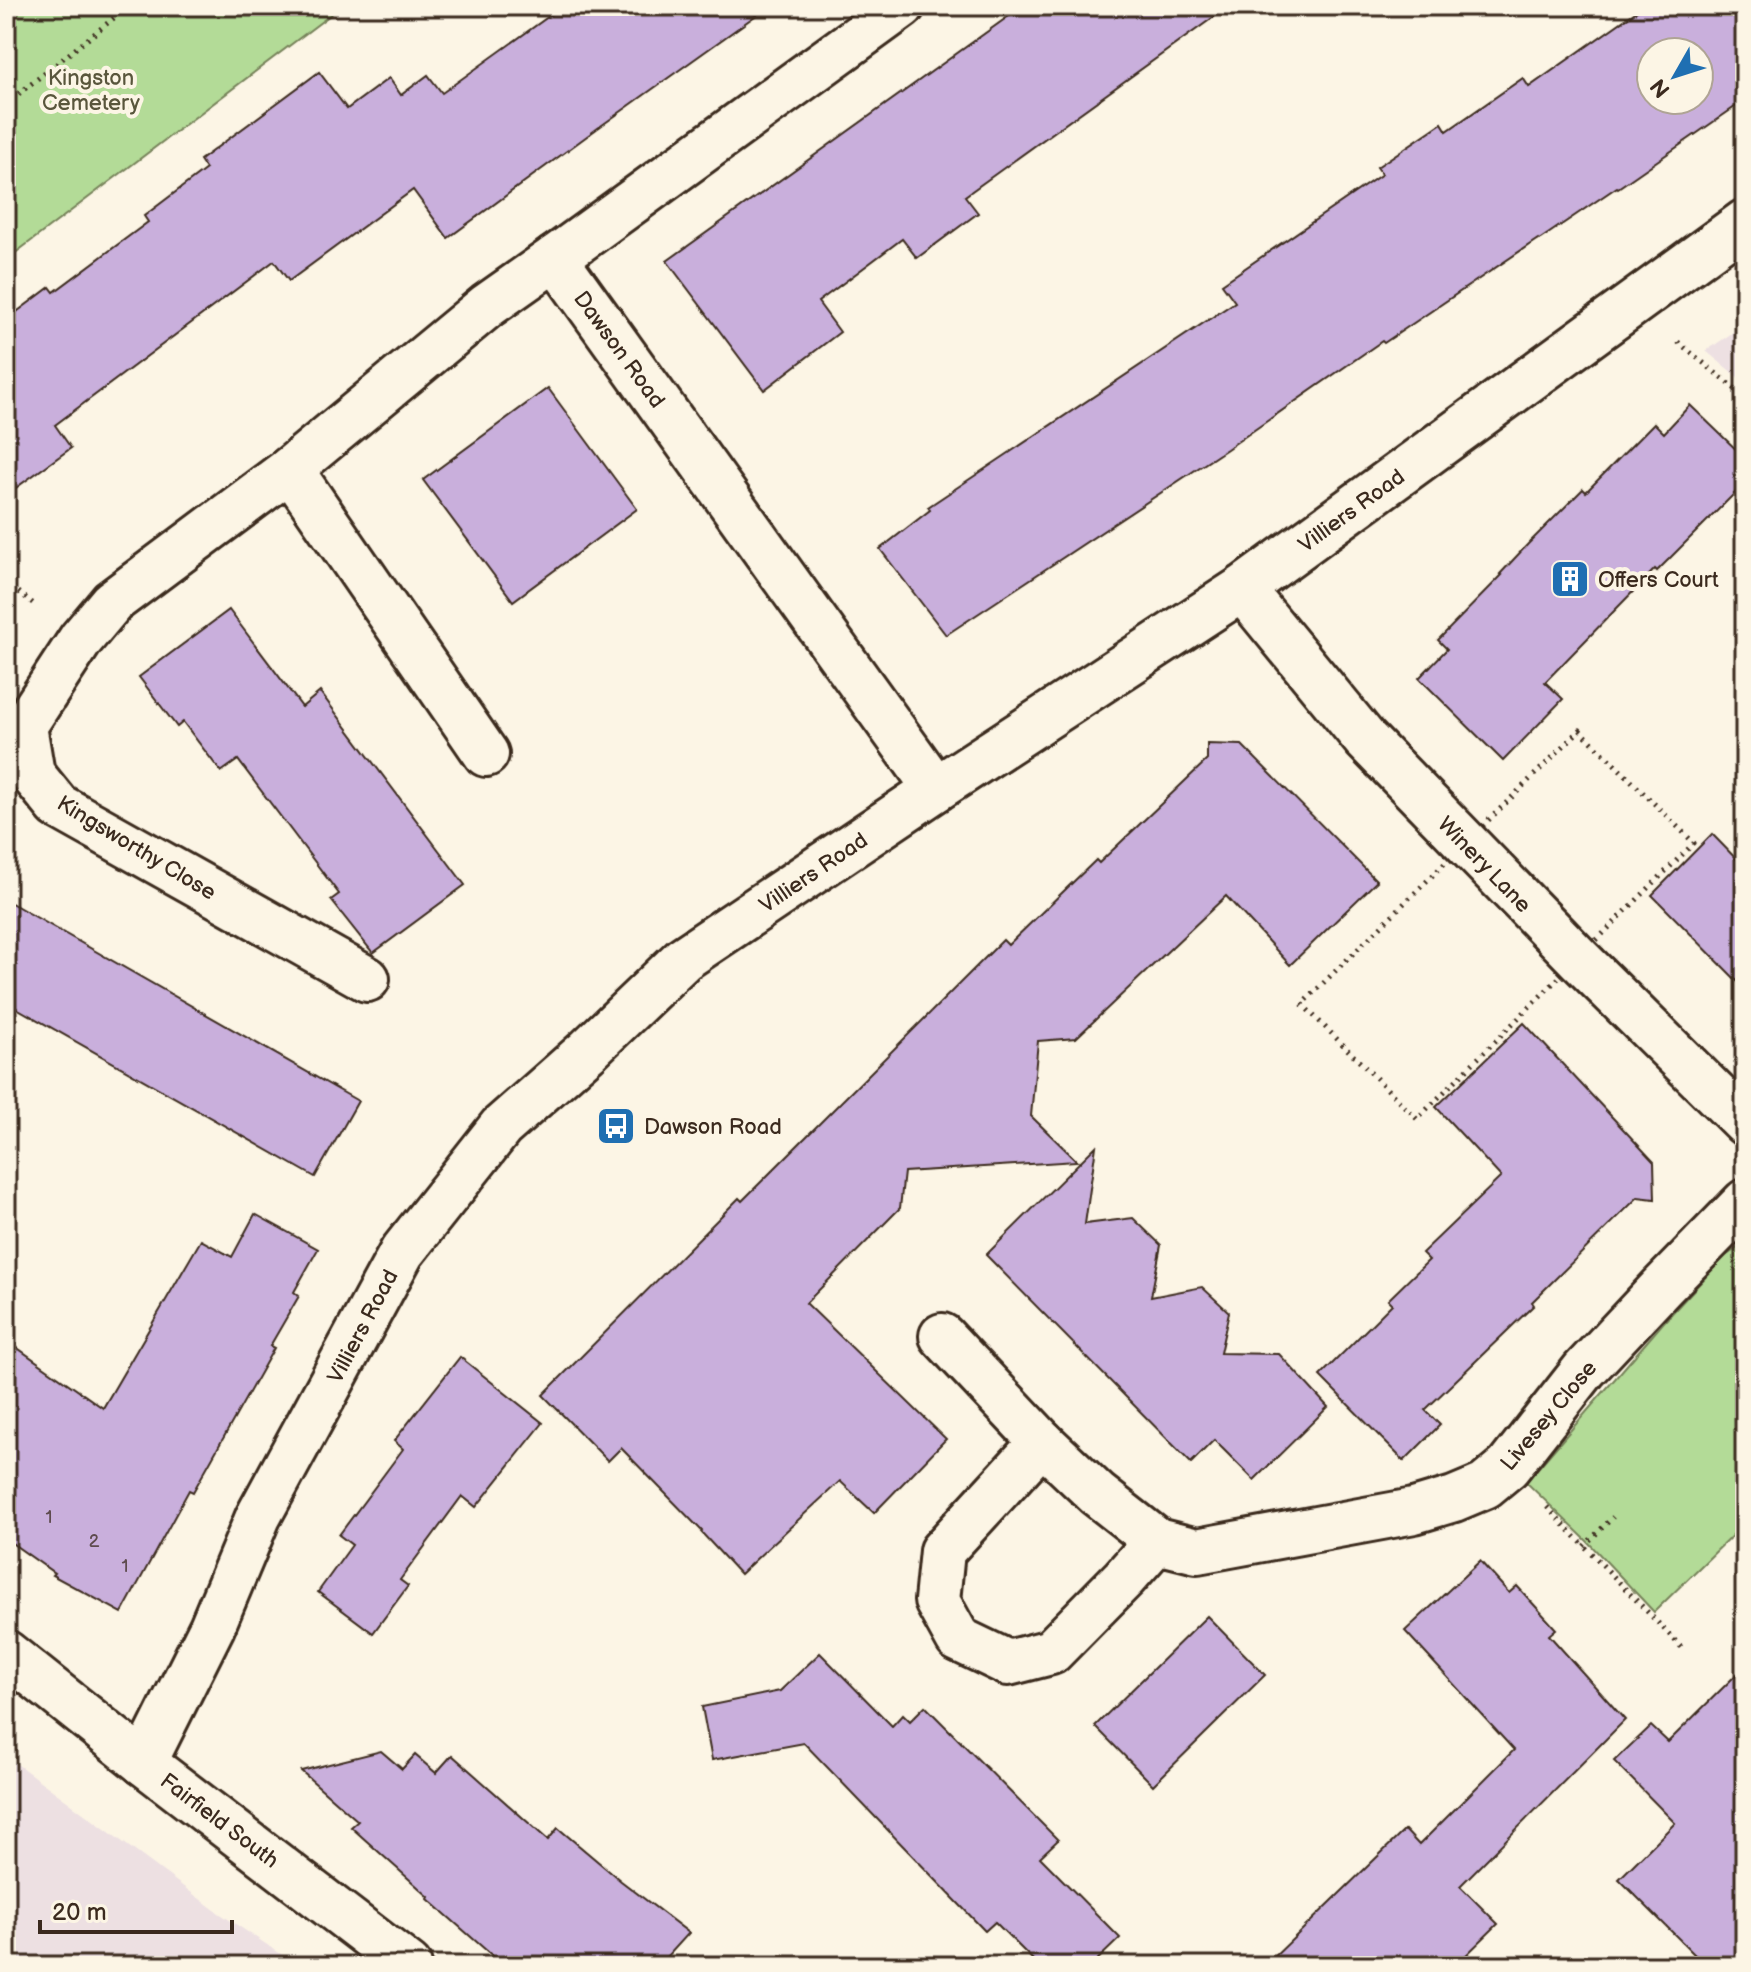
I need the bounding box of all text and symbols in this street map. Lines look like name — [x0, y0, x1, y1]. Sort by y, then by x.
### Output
north arrow — [1635, 36, 1715, 116]
park label: Kingston Cemetery — [42, 65, 140, 117]
text: N — [1645, 73, 1676, 103]
street label: Dawson Road — [567, 286, 670, 414]
street label: Villiers Road — [1293, 464, 1410, 559]
building icon: Offers Court — [1549, 558, 1591, 600]
place label: Offers Court — [1598, 567, 1719, 594]
street label: Kingsworthy Close — [52, 790, 221, 906]
street label: Winery Lane — [1431, 811, 1536, 919]
street label: Villiers Road — [755, 827, 873, 919]
bus stop icon: Dawson Road — [595, 1105, 637, 1147]
place label: Dawson Road — [644, 1114, 782, 1141]
street label: Villiers Road — [322, 1265, 405, 1388]
street label: Livesey Close — [1495, 1355, 1603, 1476]
house number: 1 — [46, 1507, 52, 1528]
house number: 2 — [89, 1531, 100, 1552]
house number: 1 — [122, 1556, 128, 1577]
street label: Fairfield South — [155, 1768, 284, 1875]
scale bar — [40, 1884, 232, 1934]
text: 20 m — [52, 1898, 107, 1927]

